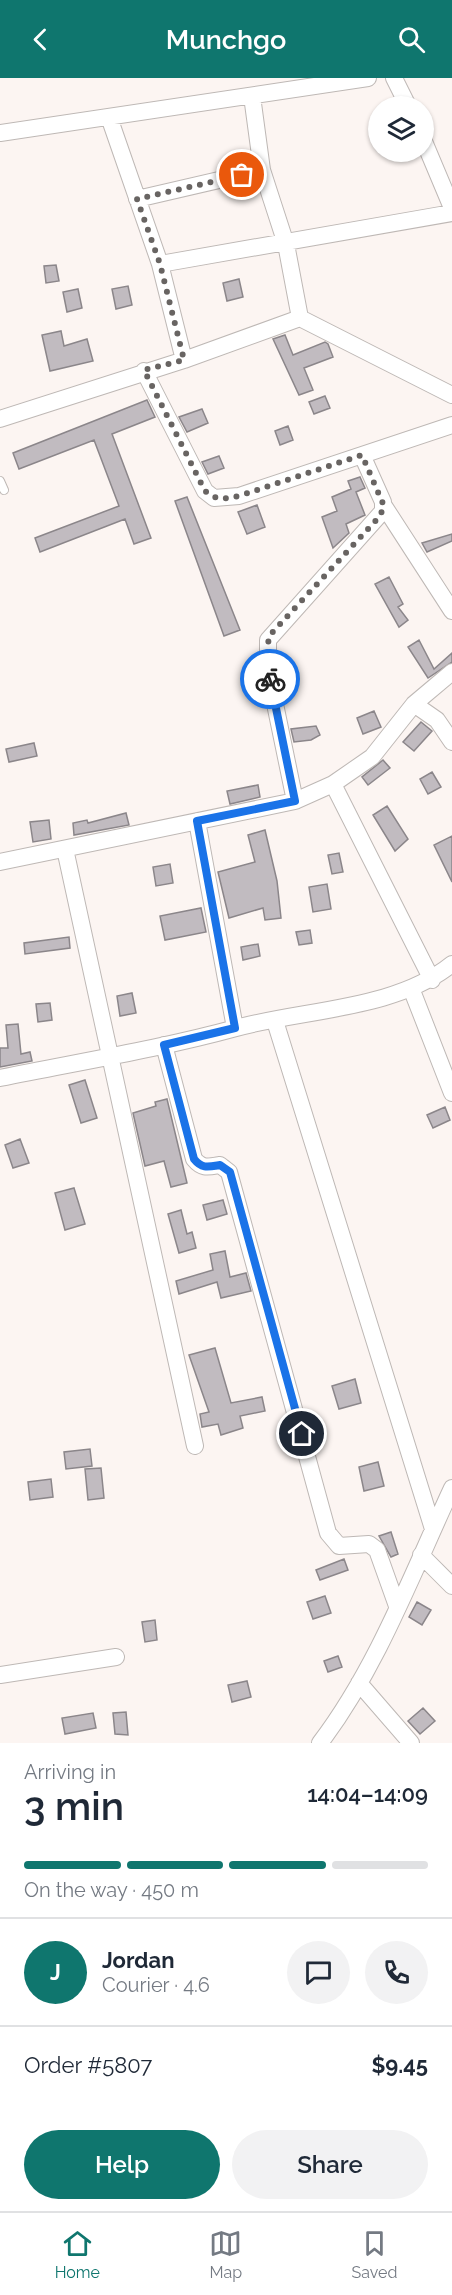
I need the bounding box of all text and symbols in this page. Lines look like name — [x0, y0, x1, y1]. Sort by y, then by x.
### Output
icon: back — [24, 23, 57, 56]
icon: search — [395, 23, 428, 56]
text: Munchgo — [166, 24, 286, 55]
map controls — [368, 96, 434, 162]
button: layers — [368, 96, 434, 162]
pin — [216, 149, 267, 200]
icon: bag — [225, 158, 258, 191]
courier — [240, 649, 300, 709]
icon: bike — [254, 663, 287, 696]
pin — [276, 1408, 327, 1459]
icon: home — [285, 1417, 318, 1450]
text: Arriving in — [24, 1760, 116, 1784]
text: 14:04–14:09 — [307, 1781, 428, 1807]
text: 3 min — [24, 1783, 124, 1829]
text: On the way · 450 m — [24, 1878, 199, 1902]
button: chat — [287, 1941, 350, 2004]
button: phone — [365, 1941, 428, 2004]
text: Jordan — [102, 1947, 174, 1973]
text: J — [50, 1959, 61, 1985]
text: Courier · 4.6 — [102, 1973, 210, 1997]
text: Order #5807 — [24, 2052, 152, 2078]
text: $9.45 — [371, 2052, 428, 2078]
button: Help — [24, 2130, 220, 2199]
button: Share — [232, 2130, 428, 2199]
tab: Home — [55, 2227, 100, 2282]
tab: Map — [209, 2227, 242, 2282]
tab: Saved — [352, 2227, 397, 2282]

